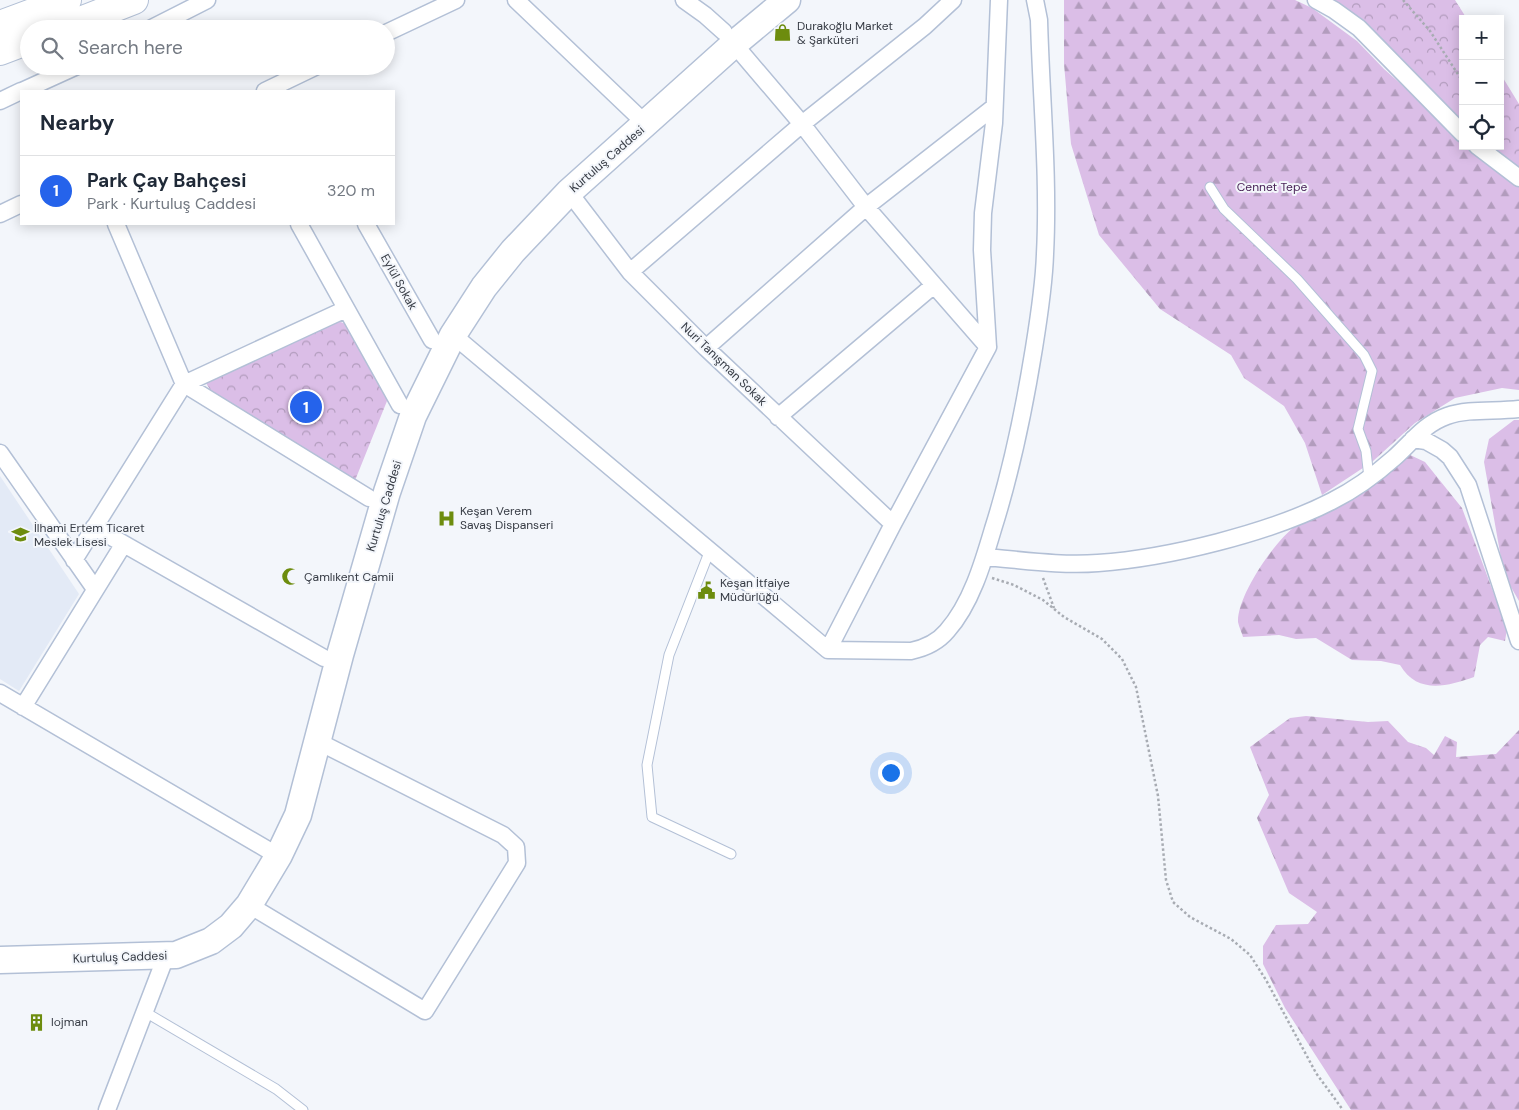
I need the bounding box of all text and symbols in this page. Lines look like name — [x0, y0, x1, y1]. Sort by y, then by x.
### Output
map controls — [1459, 15, 1504, 150]
button: + — [1459, 15, 1504, 60]
place label: Durakoğlu Market & Şarküteri — [797, 18, 893, 48]
search box — [20, 20, 395, 75]
shop icon: Durakoğlu Market & Şarküteri — [773, 23, 793, 43]
icon: search — [38, 34, 66, 62]
text: Search here — [78, 35, 183, 60]
button: − — [1459, 60, 1504, 105]
button: locate — [1459, 105, 1504, 150]
text: Nearby — [40, 109, 114, 137]
street label: Kurtuluş Caddesi — [566, 122, 648, 196]
text: Park Çay Bahçesi — [87, 168, 246, 193]
park label: Cennet Tepe — [1237, 179, 1307, 195]
text: 1 — [53, 180, 59, 201]
text: 320 m — [327, 180, 375, 201]
text: Park · Kurtuluş Caddesi — [87, 193, 256, 214]
street label: Eylül Sokak — [377, 251, 421, 313]
street label: Nuri Tanışman Sokak — [678, 319, 770, 409]
pin: 1 — [290, 388, 322, 426]
street label: Kurtuluş Caddesi — [363, 458, 405, 553]
place label: Keşan Verem Savaş Dispanseri — [460, 503, 553, 533]
hospital icon: Keşan Verem Savaş Dispanseri — [436, 508, 456, 528]
place label: İlhami Ertem Ticaret Meslek Lisesi — [34, 520, 145, 550]
school or university icon: İlhami Ertem Ticaret Meslek Lisesi — [10, 525, 30, 545]
mosque icon: Çamlıkent Camii — [280, 567, 300, 587]
place label: Çamlıkent Camii — [304, 569, 394, 585]
place label: Keşan İtfaiye Müdürlüğü — [720, 575, 790, 605]
public building icon: Keşan İtfaiye Müdürlüğü — [696, 580, 716, 600]
your location — [878, 760, 904, 786]
street label: Kurtuluş Caddesi — [73, 947, 168, 967]
building icon: lojman — [27, 1012, 47, 1032]
place label: lojman — [51, 1014, 88, 1030]

